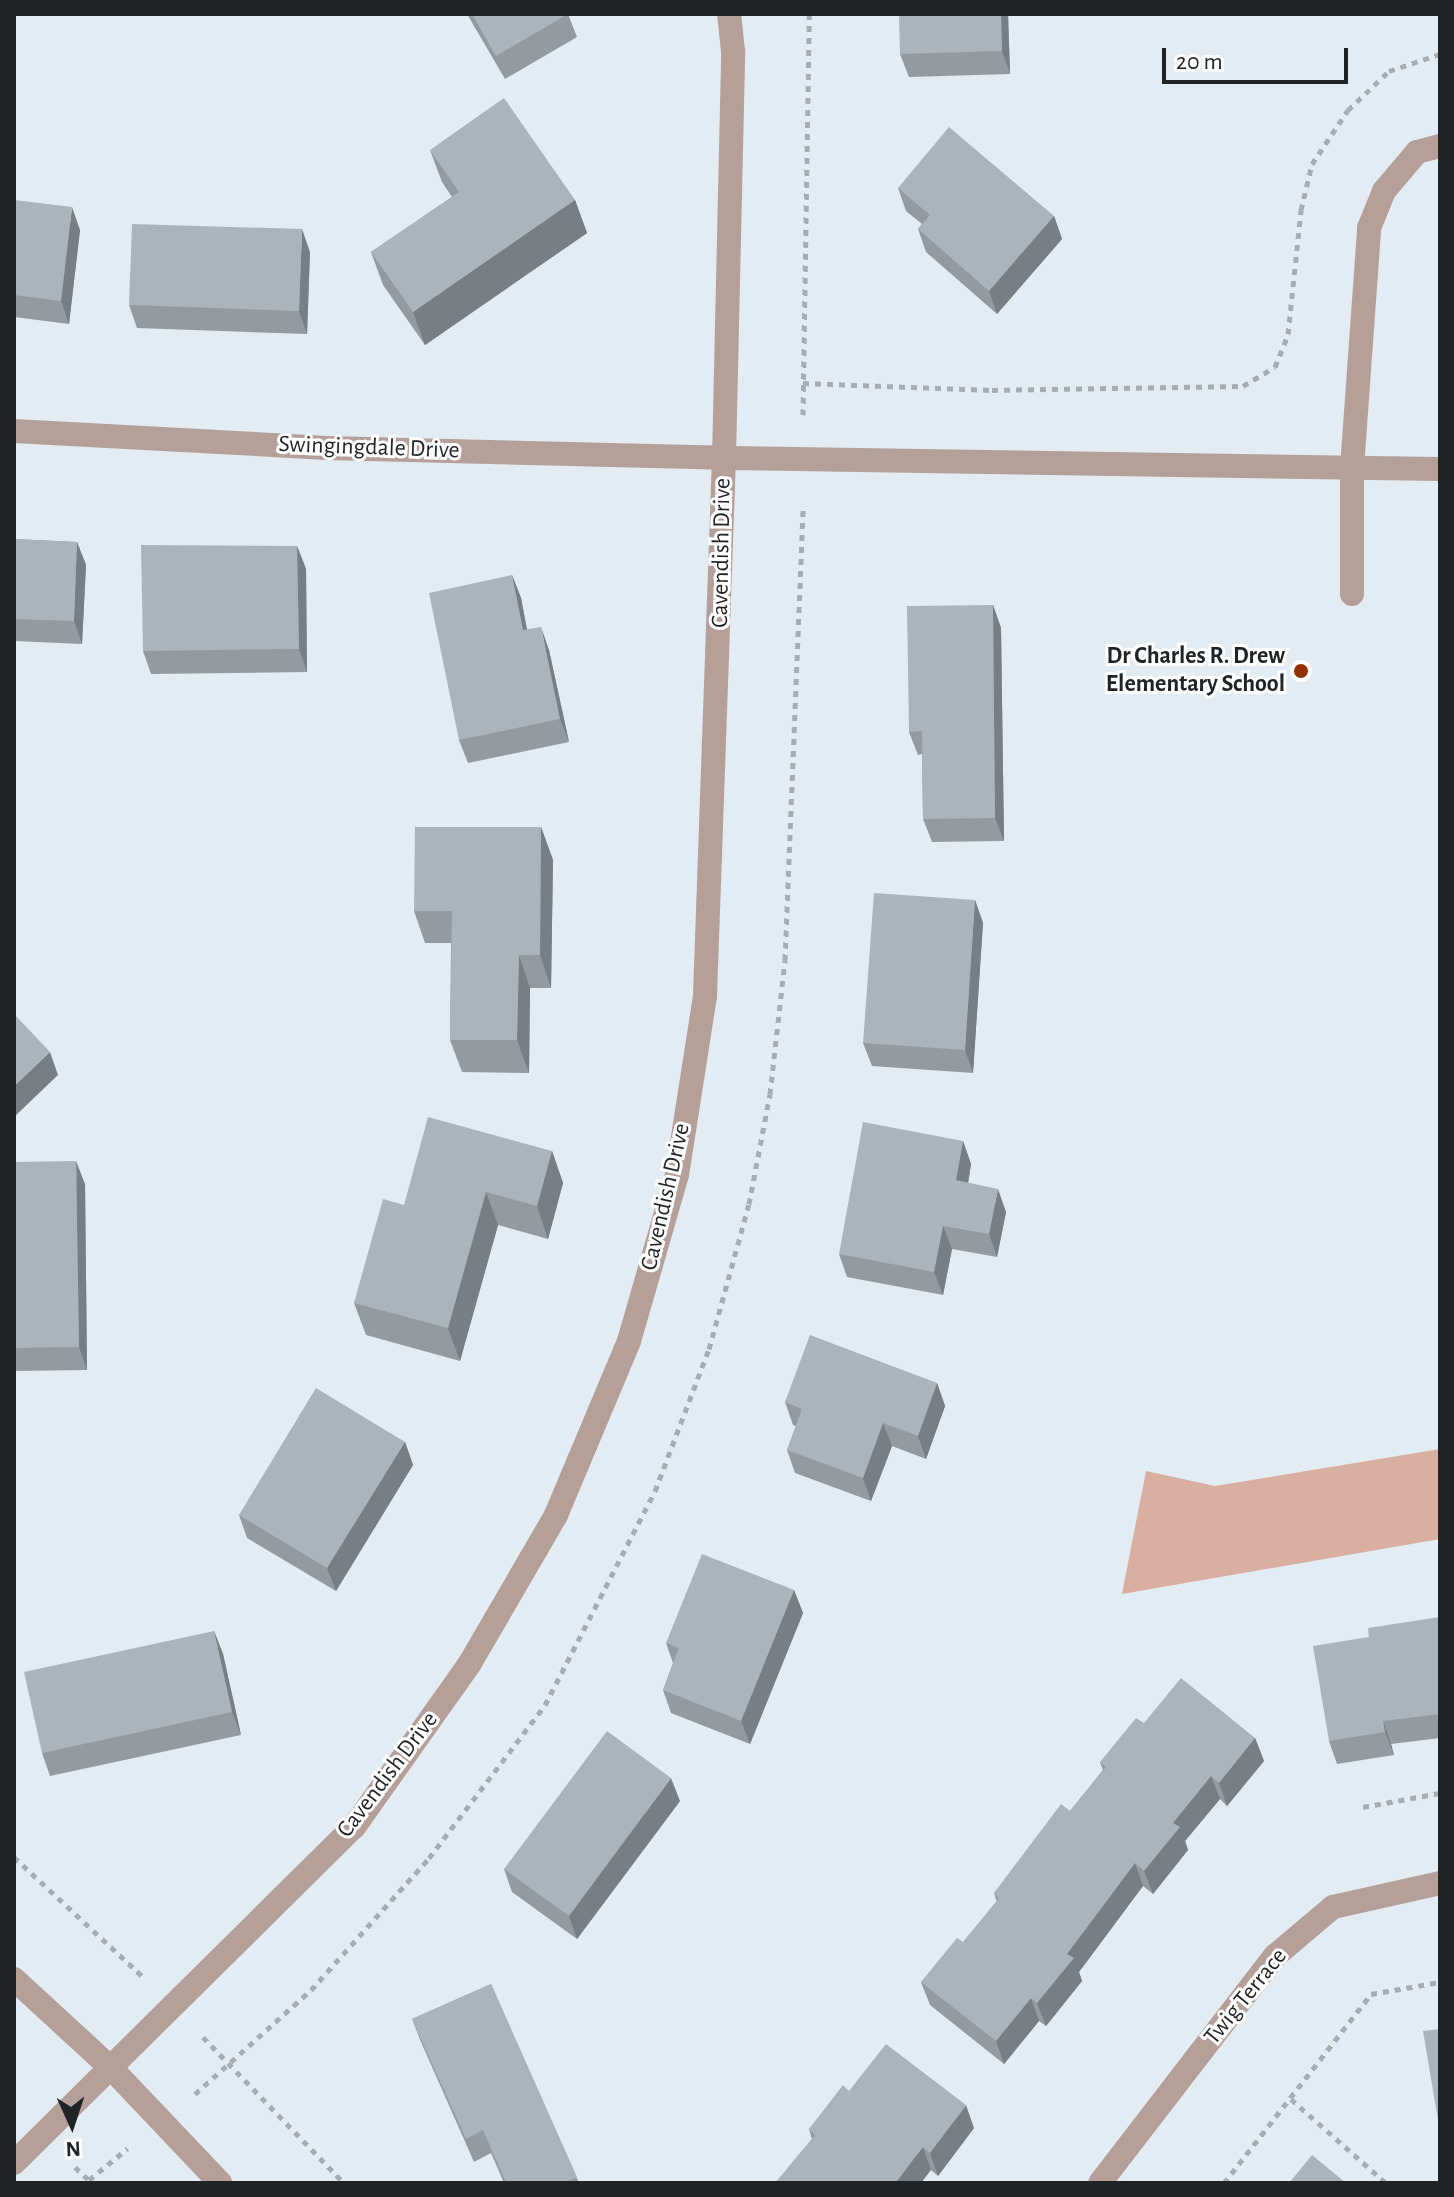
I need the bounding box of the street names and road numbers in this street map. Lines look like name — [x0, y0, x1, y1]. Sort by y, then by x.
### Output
street label: Swingingdale Drive — [278, 430, 460, 466]
street label: Cavendish Drive — [706, 478, 738, 628]
street label: Cavendish Drive — [635, 1121, 697, 1273]
street label: Cavendish Drive — [331, 1706, 445, 1844]
street label: Twig Terrace — [1198, 1943, 1294, 2051]

